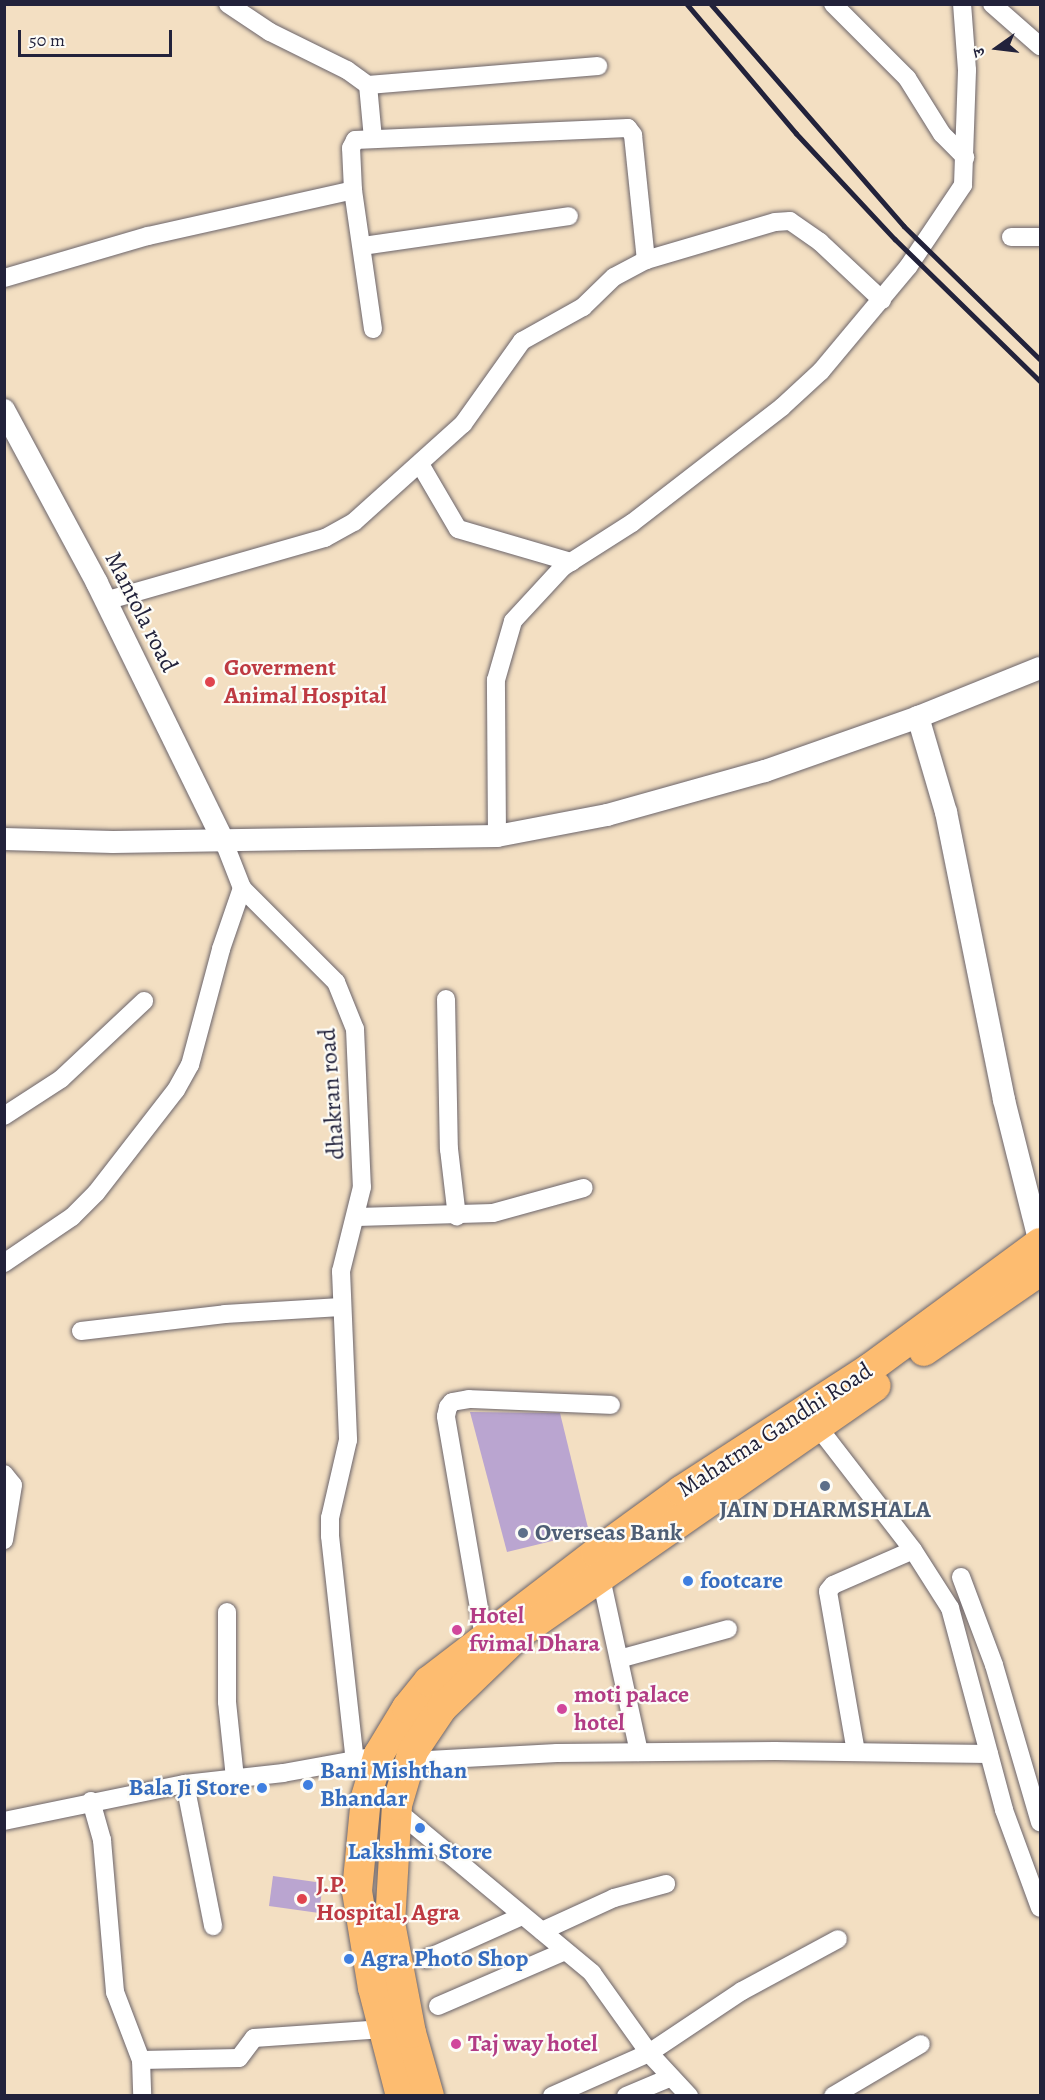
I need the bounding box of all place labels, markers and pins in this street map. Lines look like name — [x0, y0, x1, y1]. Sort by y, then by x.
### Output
place label: Goverment Animal Hospital — [224, 654, 387, 710]
marker: Goverment Animal Hospital — [201, 673, 219, 691]
marker: JAIN DHARMSHALA — [818, 1479, 832, 1493]
place label: JAIN DHARMSHALA — [719, 1496, 931, 1524]
place label: Overseas Bank — [535, 1519, 682, 1547]
marker: Overseas Bank — [516, 1526, 530, 1540]
place label: footcare — [700, 1567, 783, 1595]
marker: footcare — [681, 1574, 695, 1588]
place label: Hotel fvimal Dhara — [469, 1602, 600, 1658]
marker: Hotel fvimal Dhara — [450, 1623, 464, 1637]
place label: moti palace hotel — [574, 1681, 689, 1737]
marker: moti palace hotel — [555, 1702, 569, 1716]
place label: Bani Mishthan Bhandar — [320, 1757, 467, 1813]
place label: Bala Ji Store — [129, 1774, 250, 1802]
marker: Bani Mishthan Bhandar — [301, 1778, 315, 1792]
marker: Bala Ji Store — [255, 1781, 269, 1795]
marker: Lakshmi Store — [413, 1821, 427, 1835]
place label: Lakshmi Store — [348, 1838, 492, 1866]
place label: J.P. Hospital, Agra — [316, 1871, 460, 1927]
marker: J.P. Hospital, Agra — [293, 1890, 311, 1908]
place label: Agra Photo Shop — [361, 1945, 529, 1973]
marker: Agra Photo Shop — [342, 1952, 356, 1966]
place label: Taj way hotel — [468, 2030, 598, 2058]
marker: Taj way hotel — [449, 2037, 463, 2051]

